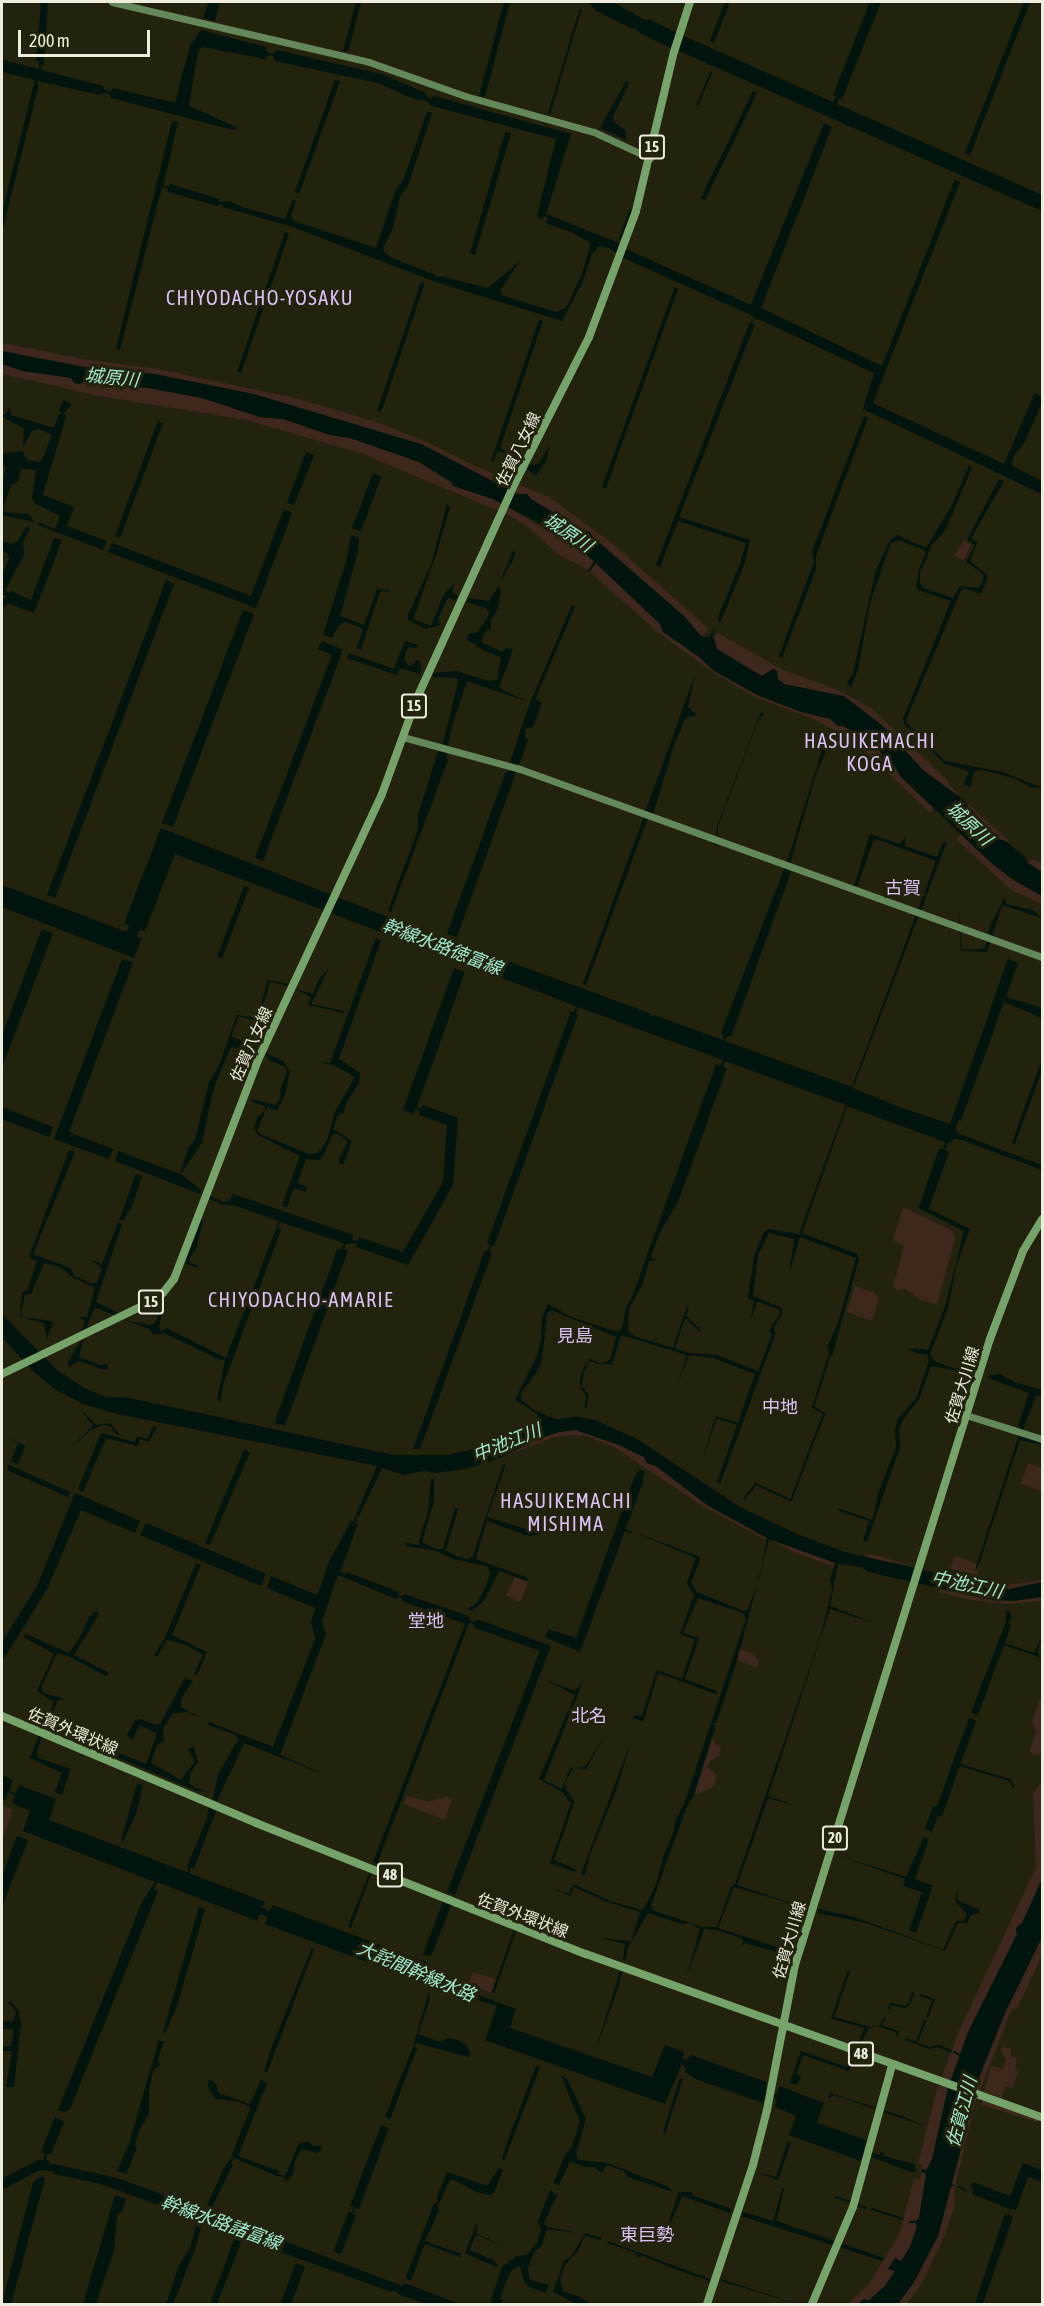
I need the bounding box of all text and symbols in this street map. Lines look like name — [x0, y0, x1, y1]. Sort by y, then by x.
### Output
scale bar — [21, 18, 153, 56]
text: 200 m — [29, 30, 70, 51]
road number: 15 — [638, 135, 666, 159]
district label: CHIYODACHO-YOSAKU — [166, 285, 354, 309]
water label: 城原川 — [84, 364, 140, 392]
street label: 佐賀八女線 — [492, 409, 544, 489]
water label: 城原川 — [540, 509, 596, 557]
road number: 15 — [400, 694, 428, 718]
district label: HASUIKEMACHI KOGA — [804, 729, 936, 776]
water label: 城原川 — [942, 798, 996, 850]
district label: 古賀 — [885, 877, 921, 899]
water label: 幹線水路徳富線 — [379, 914, 505, 980]
street label: 佐賀八女線 — [226, 1004, 276, 1084]
district label: CHIYODACHO-AMARIE — [208, 1287, 394, 1311]
road number: 15 — [138, 1290, 164, 1314]
district label: 見島 — [557, 1325, 593, 1347]
street label: 佐賀大川線 — [941, 1344, 983, 1426]
district label: 中地 — [762, 1396, 798, 1418]
water label: 中池江川 — [470, 1420, 544, 1466]
district label: HASUIKEMACHI MISHIMA — [500, 1488, 632, 1535]
water label: 中池江川 — [930, 1567, 1004, 1603]
district label: 堂地 — [408, 1610, 444, 1632]
street label: 佐賀外環状線 — [25, 1703, 121, 1759]
district label: 北名 — [571, 1705, 607, 1727]
road number: 20 — [822, 1826, 848, 1850]
road number: 48 — [376, 1863, 404, 1887]
street label: 佐賀外環状線 — [475, 1889, 571, 1941]
street label: 佐賀大川線 — [769, 1899, 809, 1981]
water label: 大詫間幹線水路 — [354, 1937, 478, 2007]
road number: 48 — [848, 2042, 874, 2066]
water label: 佐賀江川 — [942, 2074, 982, 2150]
water label: 幹線水路諸富線 — [158, 2191, 284, 2255]
district label: 東巨勢 — [620, 2224, 674, 2246]

